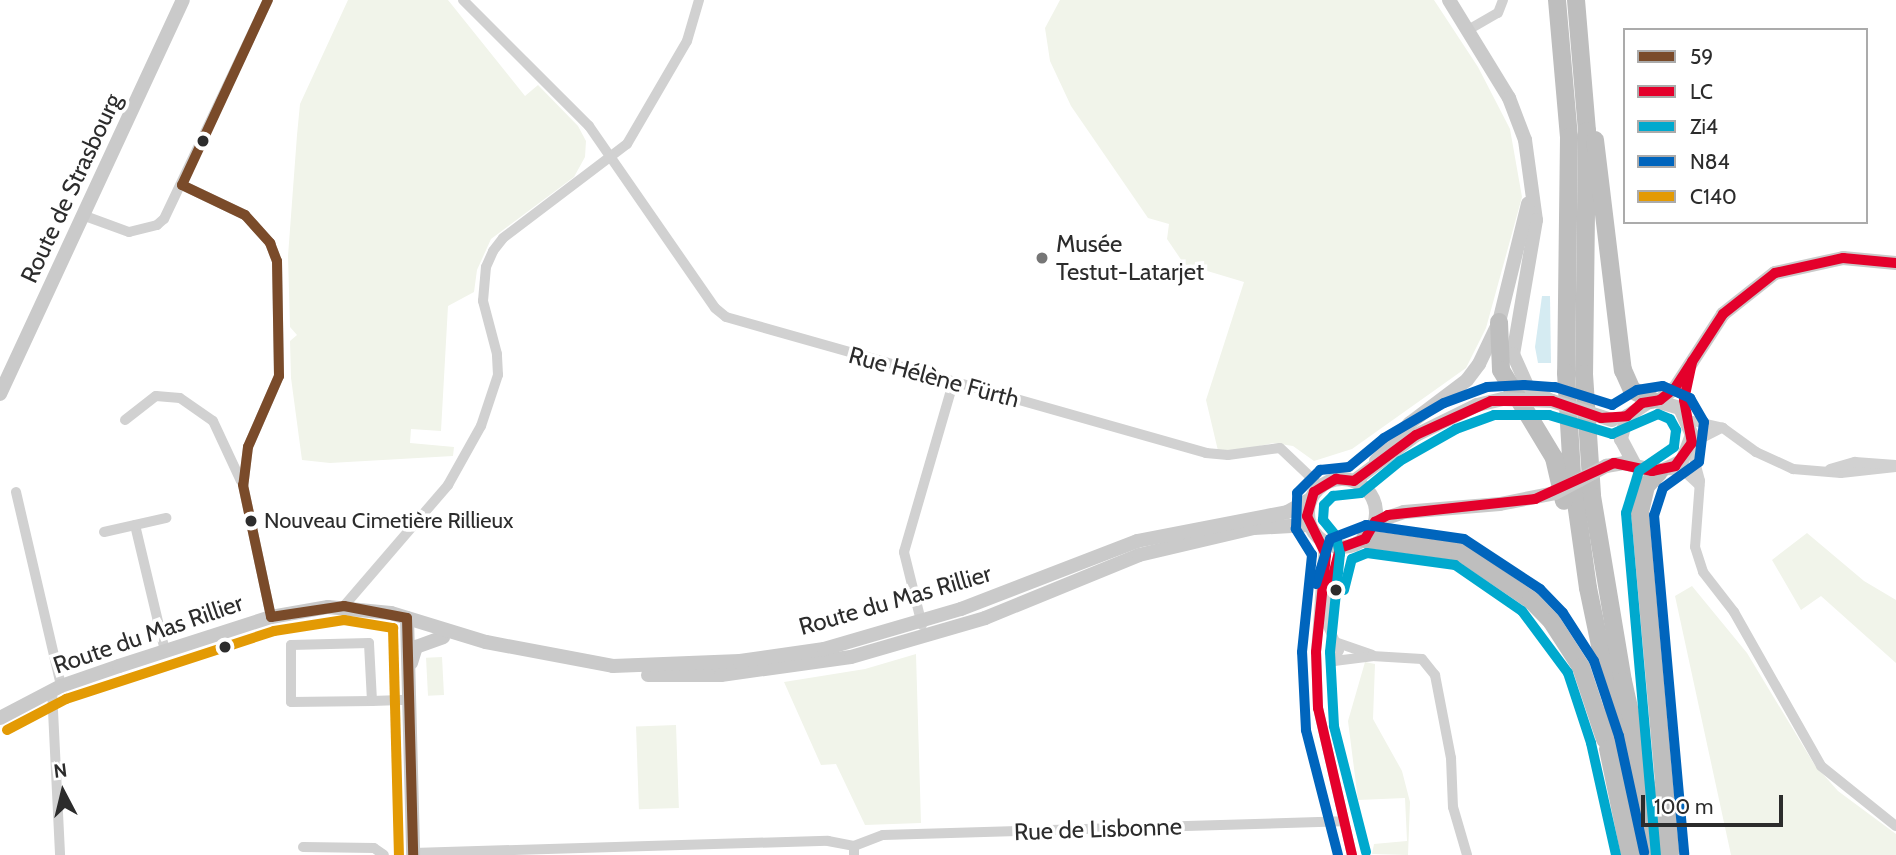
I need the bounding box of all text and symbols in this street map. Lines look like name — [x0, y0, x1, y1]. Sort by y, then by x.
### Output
legend — [1623, 28, 1868, 224]
text: 59 — [1690, 44, 1713, 69]
text: LC — [1690, 79, 1713, 104]
street label: Route de Strasbourg — [15, 89, 127, 287]
text: Zi4 — [1690, 114, 1718, 139]
unlabelled marker — [196, 134, 210, 148]
text: N84 — [1690, 149, 1730, 174]
text: C140 — [1690, 184, 1737, 209]
place label: Musée Testut-Latarjet — [1056, 230, 1204, 286]
marker: Musée Testut-Latarjet — [1034, 250, 1050, 266]
street label: Rue Hélène Fürth — [846, 340, 1022, 414]
place label: Nouveau Cimetière Rillieux — [264, 508, 513, 534]
marker: Nouveau Cimetière Rillieux — [244, 514, 258, 528]
street label: Route du Mas Rillier — [796, 559, 994, 641]
unlabelled marker — [1329, 583, 1343, 597]
street label: Route du Mas Rillier — [49, 588, 247, 680]
unlabelled marker — [218, 640, 232, 654]
north arrow — [28, 757, 98, 827]
text: N — [52, 758, 68, 783]
scale bar — [1644, 782, 1786, 826]
text: 100 m — [1654, 794, 1713, 819]
street label: Rue de Lisbonne — [1013, 812, 1183, 846]

